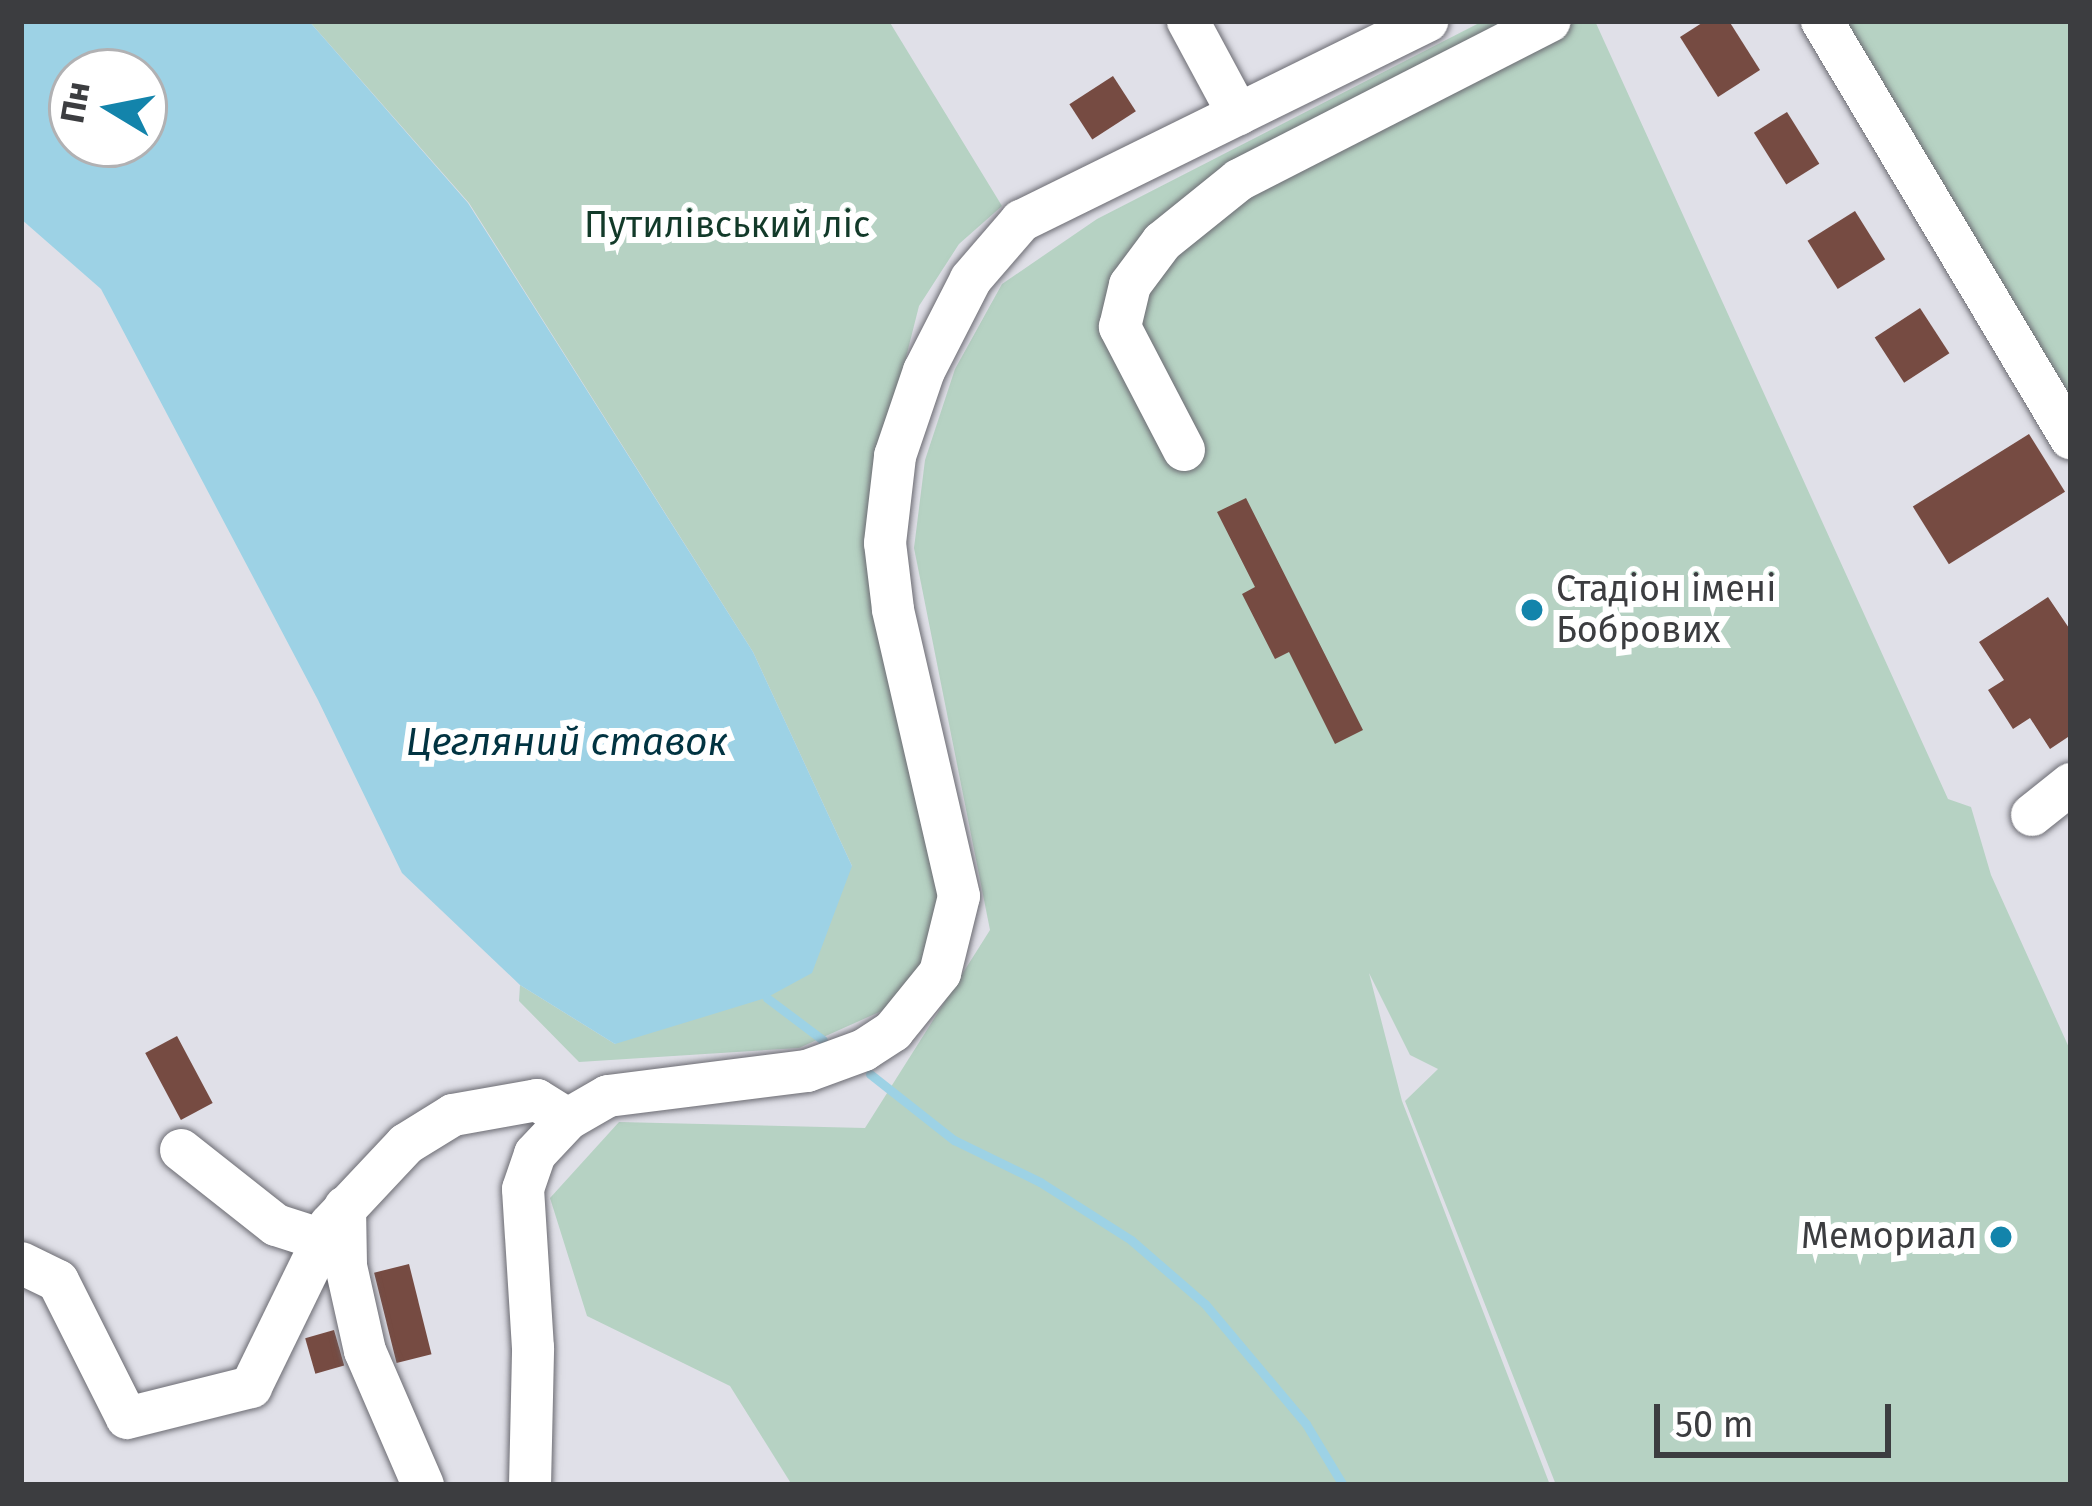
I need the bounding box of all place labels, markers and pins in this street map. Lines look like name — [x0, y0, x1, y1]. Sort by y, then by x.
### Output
place label: Стадіон імені Бобрових — [1556, 567, 1776, 652]
marker: Стадіон імені Бобрових — [1519, 597, 1545, 623]
place label: Мемориал — [1801, 1215, 1977, 1259]
marker: Мемориал — [1988, 1224, 2014, 1250]

